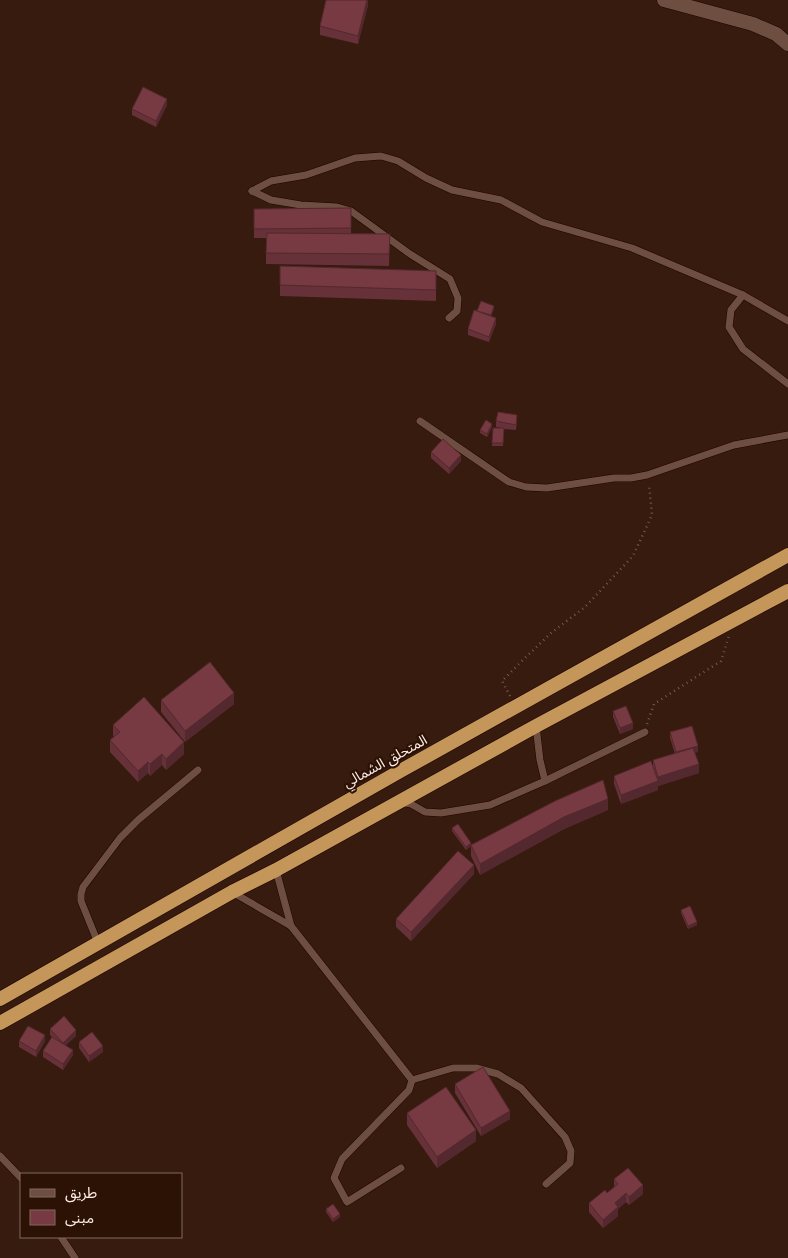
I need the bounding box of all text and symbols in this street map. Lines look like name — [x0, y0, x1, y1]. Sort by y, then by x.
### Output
street label: المتحلق الشمالي — [340, 730, 431, 793]
legend — [20, 1173, 182, 1238]
text: طريق — [65, 1183, 97, 1203]
text: مبنى — [65, 1208, 94, 1227]

